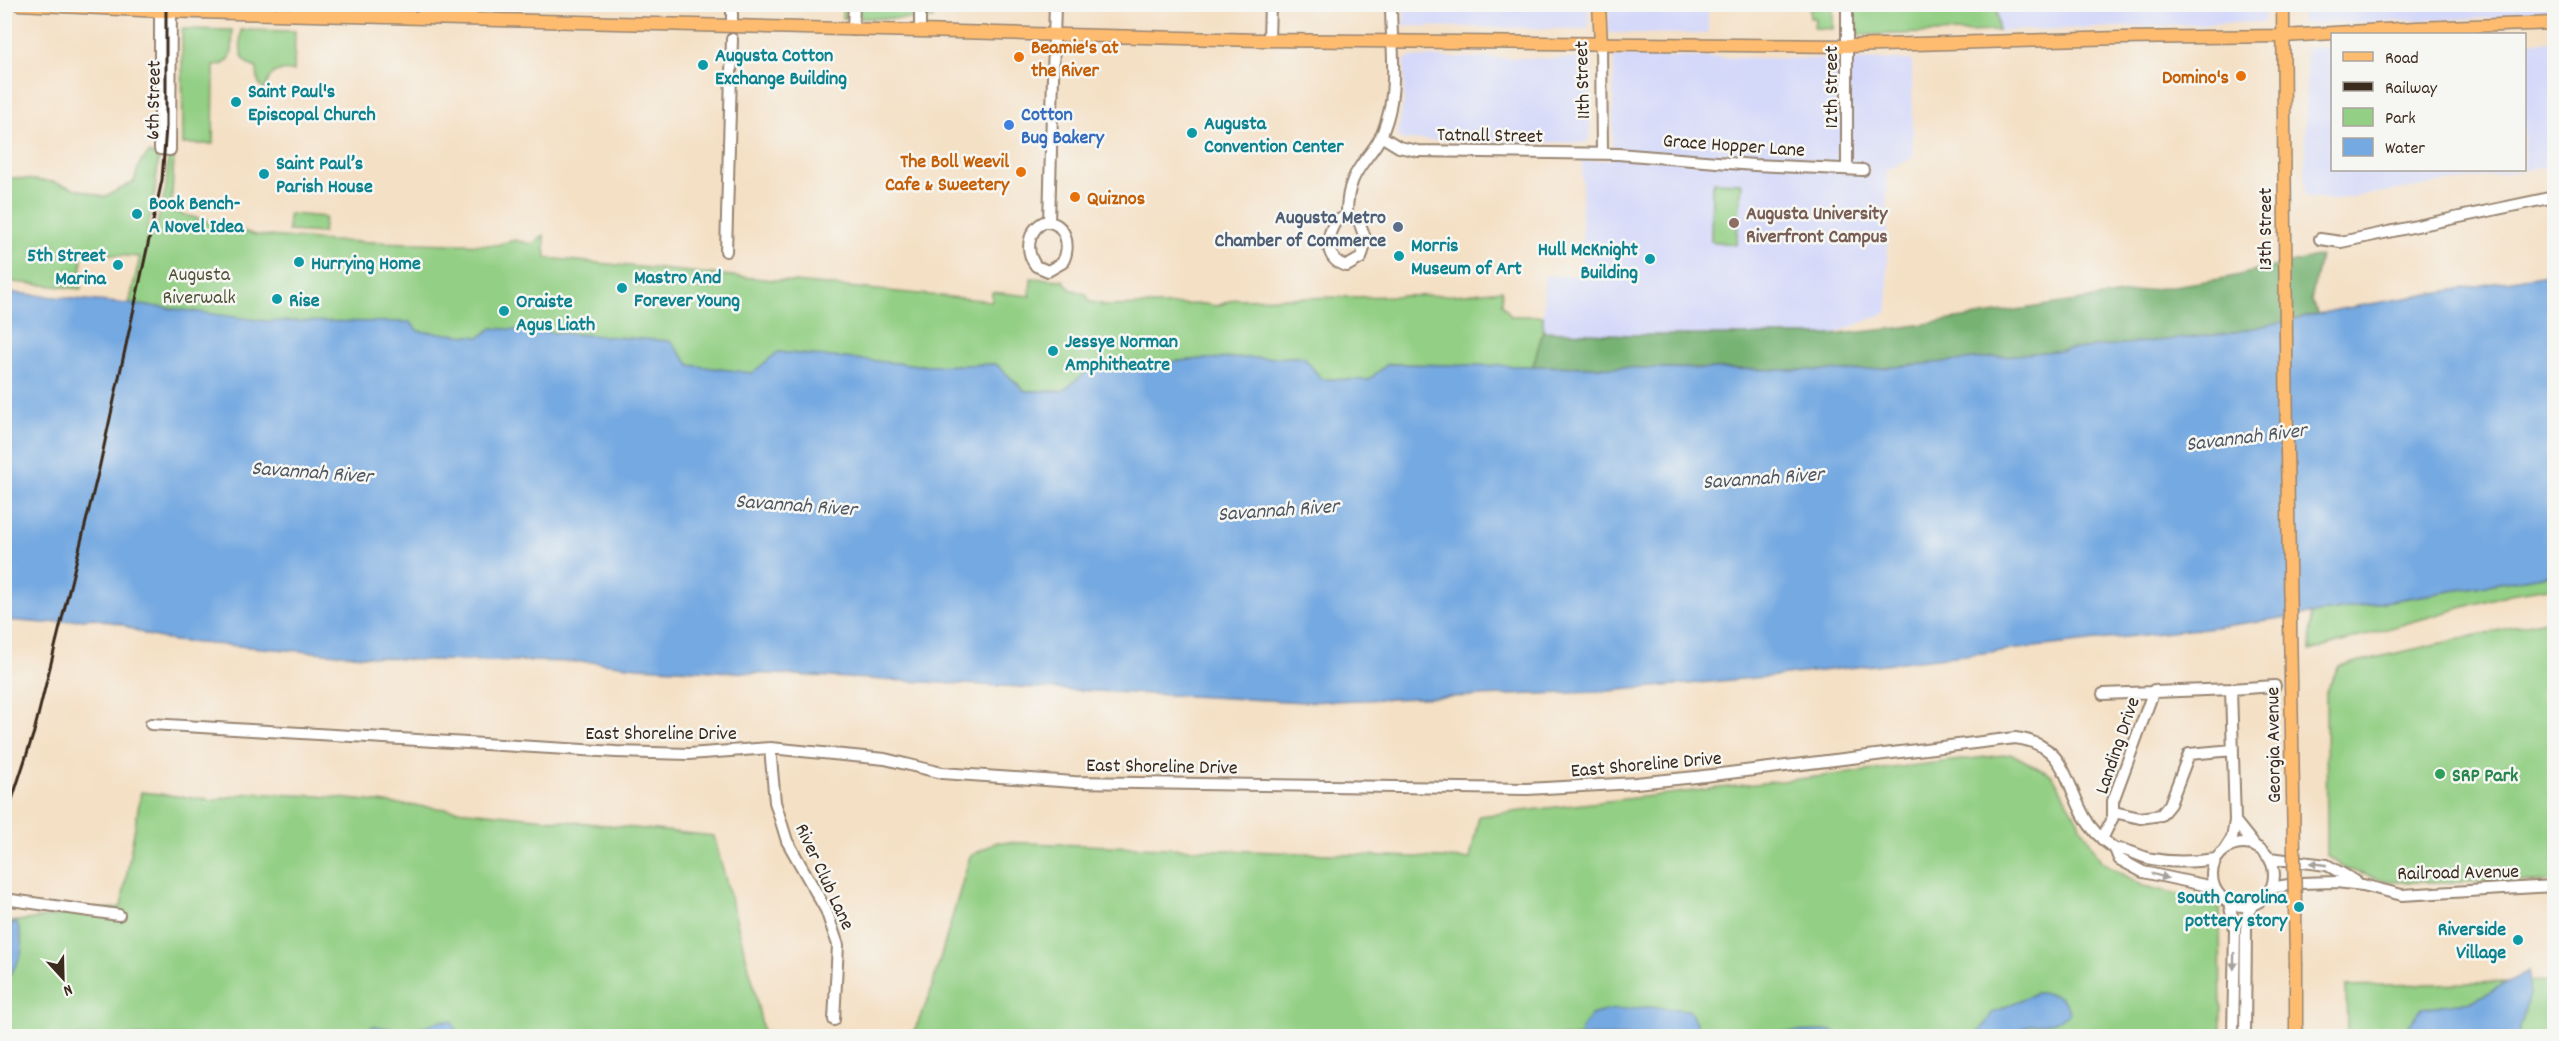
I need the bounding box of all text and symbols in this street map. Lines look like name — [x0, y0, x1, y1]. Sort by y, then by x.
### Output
legend — [2331, 33, 2526, 171]
place label: Beamie's at the River — [1031, 35, 1119, 86]
street label: 11th Street — [1569, 40, 1599, 120]
place label: Augusta Cotton Exchange Building — [715, 43, 847, 94]
street label: 12th Street — [1819, 46, 1847, 128]
text: Road — [2385, 47, 2419, 72]
marker: Beamie's at the River — [1012, 50, 1026, 64]
marker: Augusta Cotton Exchange Building — [696, 58, 710, 72]
street label: 6th Street — [140, 60, 170, 140]
place label: Domino's — [2162, 65, 2229, 93]
marker: Domino's — [2234, 69, 2248, 83]
text: Railway — [2385, 77, 2438, 102]
place label: Saint Paul's Episcopal Church — [248, 79, 376, 130]
marker: Saint Paul's Episcopal Church — [229, 95, 243, 109]
place label: Cotton Bug Bakery — [1021, 102, 1105, 153]
text: Park — [2385, 107, 2416, 132]
place label: Augusta Convention Center — [1204, 111, 1344, 162]
marker: Cotton Bug Bakery — [1002, 118, 1016, 132]
street label: Tatnall Street — [1437, 122, 1543, 152]
marker: Augusta Convention Center — [1185, 126, 1199, 140]
street label: Grace Hopper Lane — [1662, 128, 1806, 166]
text: Water — [2385, 137, 2425, 162]
place label: The Boll Weevil Cafe & Sweetery — [885, 149, 1010, 200]
place label: Saint Paul’s Parish House — [276, 151, 373, 202]
marker: The Boll Weevil Cafe & Sweetery — [1014, 165, 1028, 179]
marker: Saint Paul’s Parish House — [257, 167, 271, 181]
place label: Quiznos — [1087, 186, 1145, 214]
street label: 13th Street — [2253, 188, 2281, 270]
marker: Quiznos — [1068, 190, 1082, 204]
place label: Book Bench- A Novel Idea — [149, 191, 244, 242]
place label: Augusta University Riverfront Campus — [1746, 201, 1888, 252]
place label: Augusta Metro Chamber of Commerce — [1215, 205, 1386, 256]
marker: Book Bench- A Novel Idea — [130, 207, 144, 221]
marker: Augusta University Riverfront Campus — [1727, 216, 1741, 230]
marker: Augusta Metro Chamber of Commerce — [1391, 220, 1405, 234]
place label: Morris Museum of Art — [1411, 233, 1522, 284]
place label: Hull McKnight Building — [1538, 237, 1639, 288]
place label: 5th Street Marina — [27, 243, 107, 294]
marker: Morris Museum of Art — [1392, 249, 1406, 263]
place label: Hurrying Home — [311, 251, 421, 279]
marker: Hull McKnight Building — [1643, 252, 1657, 266]
marker: Hurrying Home — [292, 255, 306, 269]
marker: 5th Street Marina — [111, 258, 125, 272]
park label: Augusta Riverwalk — [162, 262, 236, 313]
place label: Mastro And Forever Young — [634, 265, 740, 316]
marker: Mastro And Forever Young — [615, 281, 629, 295]
place label: Rise — [289, 288, 320, 316]
place label: Oraiste Agus Liath — [516, 289, 595, 340]
marker: Rise — [270, 292, 284, 306]
marker: Oraiste Agus Liath — [497, 304, 511, 318]
place label: Jessye Norman Amphitheatre — [1065, 329, 1178, 380]
marker: Jessye Norman Amphitheatre — [1046, 344, 1060, 358]
water label: Savannah River — [2184, 416, 2311, 461]
water label: Savannah River — [250, 455, 376, 493]
water label: Savannah River — [1702, 461, 1827, 499]
water label: Savannah River — [734, 488, 860, 526]
water label: Savannah River — [1217, 493, 1342, 531]
street label: Georgia Avenue — [2260, 686, 2290, 803]
street label: Landing Drive — [2089, 694, 2149, 798]
street label: East Shoreline Drive — [585, 721, 737, 749]
street label: East Shoreline Drive — [1570, 745, 1723, 787]
street label: East Shoreline Drive — [1086, 753, 1238, 783]
place label: SRP Park — [2452, 763, 2518, 791]
marker: SRP Park — [2433, 767, 2447, 781]
street label: River Club Lane — [786, 819, 860, 935]
street label: Railroad Avenue — [2397, 859, 2519, 889]
one-way arrow — [2309, 860, 2328, 869]
one-way arrow — [2150, 872, 2169, 882]
place label: South Carolina pottery story — [2177, 885, 2288, 936]
marker: South Carolina pottery story — [2292, 900, 2306, 914]
place label: Riverside Village — [2438, 917, 2506, 968]
marker: Riverside Village — [2511, 933, 2525, 947]
north arrow — [33, 948, 93, 1008]
one-way arrow — [2229, 951, 2239, 970]
text: N — [60, 977, 76, 1002]

